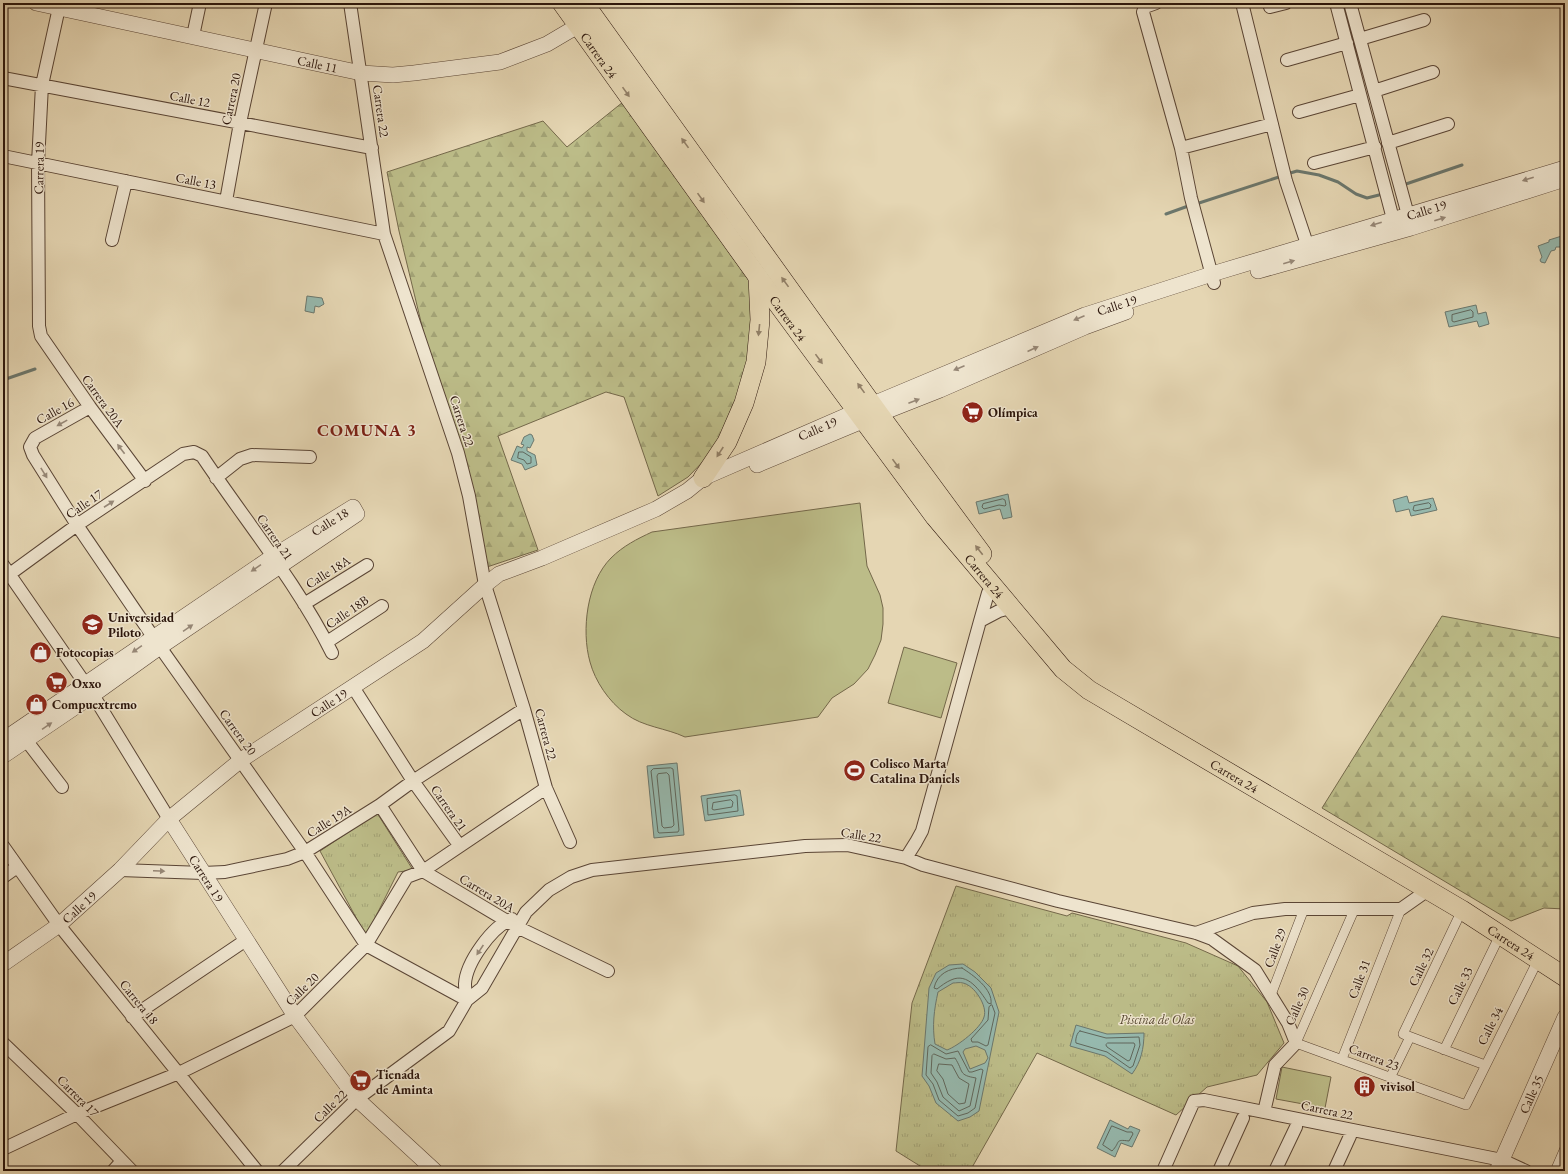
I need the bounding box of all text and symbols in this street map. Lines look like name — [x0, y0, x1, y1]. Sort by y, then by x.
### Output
street label: Carrera 24 — [577, 29, 622, 82]
street label: Calle 11 — [296, 51, 339, 76]
street label: Carrera 20 — [217, 71, 245, 127]
street label: Carrera 22 — [369, 84, 393, 139]
one-way arrow — [622, 86, 630, 97]
street label: Calle 12 — [168, 87, 212, 111]
one-way arrow — [681, 137, 689, 148]
street label: Carrera 19 — [30, 141, 48, 195]
street label: Calle 13 — [174, 169, 218, 193]
one-way arrow — [1521, 176, 1533, 182]
one-way arrow — [697, 192, 705, 203]
street label: Calle 19 — [1404, 195, 1449, 224]
one-way arrow — [1435, 215, 1447, 221]
one-way arrow — [1370, 221, 1382, 227]
one-way arrow — [1283, 259, 1295, 265]
one-way arrow — [782, 277, 790, 287]
street label: Calle 19 — [1095, 290, 1139, 319]
street label: Carrera 24 — [766, 292, 811, 345]
one-way arrow — [1072, 315, 1084, 321]
one-way arrow — [756, 324, 762, 336]
one-way arrow — [1028, 346, 1039, 352]
one-way arrow — [815, 353, 824, 364]
one-way arrow — [953, 365, 964, 371]
street label: Carrera 20A — [78, 371, 129, 432]
one-way arrow — [857, 382, 866, 393]
street label: Carrera 22 — [446, 393, 478, 449]
street label: Calle 16 — [33, 394, 77, 428]
one-way arrow — [908, 397, 920, 403]
supermarket icon: Olímpica — [960, 399, 986, 425]
place label: Olímpica — [988, 404, 1038, 421]
street label: Calle 19 — [795, 412, 840, 444]
one-way arrow — [56, 419, 68, 426]
district label: COMUNA 3 — [317, 419, 417, 441]
one-way arrow — [117, 444, 125, 455]
one-way arrow — [716, 447, 724, 458]
one-way arrow — [892, 458, 900, 469]
one-way arrow — [40, 468, 48, 478]
street label: Calle 17 — [62, 485, 106, 522]
one-way arrow — [104, 500, 115, 507]
street label: Calle 18 — [308, 503, 351, 539]
street label: Carrera 21 — [253, 511, 297, 563]
one-way arrow — [974, 544, 983, 555]
street label: Carrera 24 — [961, 550, 1009, 602]
street label: Calle 18A — [302, 551, 354, 592]
one-way arrow — [251, 564, 262, 572]
street label: Calle 18B — [322, 591, 372, 633]
place label: Universidad Piloto — [108, 609, 175, 641]
school or university icon: Universidad Piloto — [80, 611, 106, 637]
one-way arrow — [183, 624, 193, 632]
shop icon: Fotocopias — [28, 639, 54, 665]
place label: Fotocopias — [56, 644, 114, 661]
one-way arrow — [132, 644, 142, 652]
supermarket icon: Oxxo — [43, 670, 69, 696]
place label: Oxxo — [72, 675, 102, 692]
street label: Calle 19 — [307, 684, 351, 721]
shop icon: Compuextremo — [23, 691, 49, 717]
place label: Compuextremo — [52, 696, 137, 713]
street label: Carrera 20 — [216, 706, 260, 758]
street label: Carrera 22 — [531, 706, 561, 762]
one-way arrow — [42, 722, 52, 730]
place label: Coliseo Marta Catalina Daniels — [870, 755, 960, 787]
street label: Carrera 24 — [1207, 755, 1262, 797]
sports icon: Coliseo Marta Catalina Daniels — [842, 757, 868, 783]
street label: Carrera 21 — [427, 782, 471, 834]
street label: Calle 19A — [303, 800, 355, 841]
street label: Calle 22 — [840, 823, 883, 847]
street label: Carrera 19 — [185, 851, 229, 905]
one-way arrow — [153, 868, 166, 874]
street label: Carrera 20A — [456, 870, 519, 917]
street label: Calle 19 — [58, 887, 100, 927]
street label: Carrera 24 — [1484, 920, 1539, 964]
street label: Calle 29 — [1260, 925, 1291, 970]
street label: Calle 32 — [1404, 944, 1438, 989]
one-way arrow — [476, 945, 484, 955]
street label: Calle 31 — [1344, 957, 1374, 1001]
street label: Calle 33 — [1443, 964, 1477, 1008]
street label: Calle 20 — [281, 969, 323, 1009]
street label: Carrera 18 — [116, 976, 162, 1028]
street label: Calle 30 — [1281, 984, 1313, 1028]
street label: Calle 34 — [1473, 1003, 1507, 1048]
park label: Piscina de Olas — [1120, 1011, 1195, 1028]
street label: Carrera 23 — [1346, 1040, 1402, 1074]
place label: Tienada de Aminta — [376, 1066, 433, 1098]
supermarket icon: Tienada de Aminta — [348, 1068, 374, 1094]
street label: Carrera 17 — [53, 1071, 103, 1121]
street label: Calle 35 — [1515, 1072, 1547, 1116]
building icon: vivisol — [1351, 1073, 1377, 1099]
place label: vivisol — [1380, 1078, 1415, 1095]
street label: Calle 22 — [309, 1085, 351, 1126]
street label: Carrera 22 — [1299, 1096, 1355, 1124]

